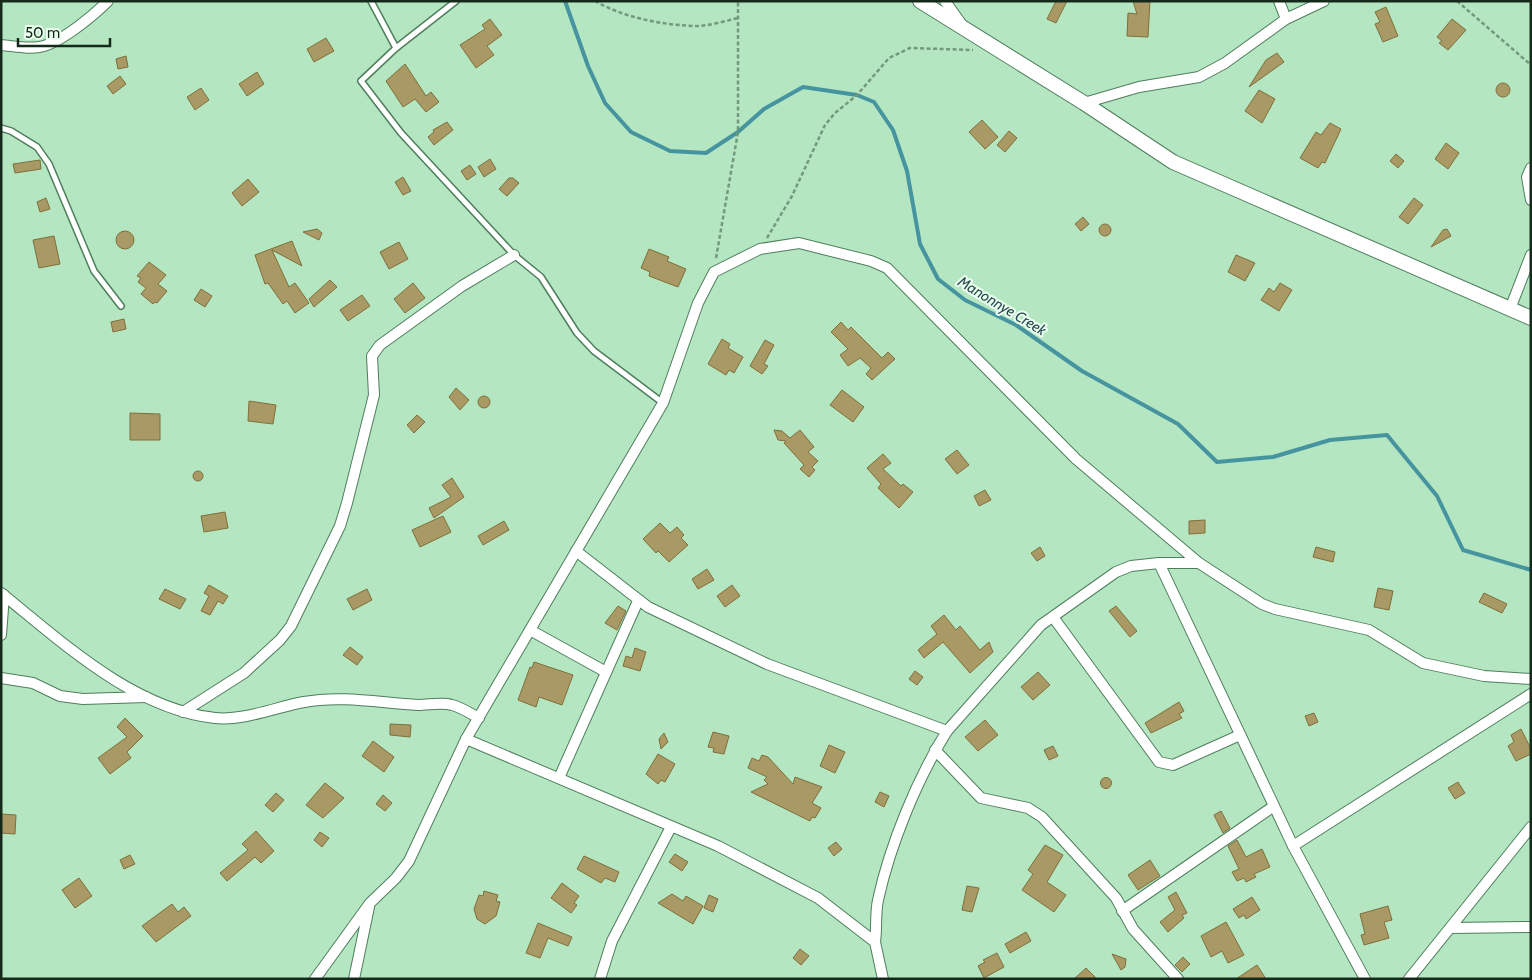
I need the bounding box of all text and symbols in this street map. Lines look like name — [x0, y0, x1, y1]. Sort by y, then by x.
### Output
scale bar — [18, 15, 110, 47]
text: 50 m — [25, 24, 60, 42]
water label: Manonnye Creek — [954, 272, 1050, 340]

